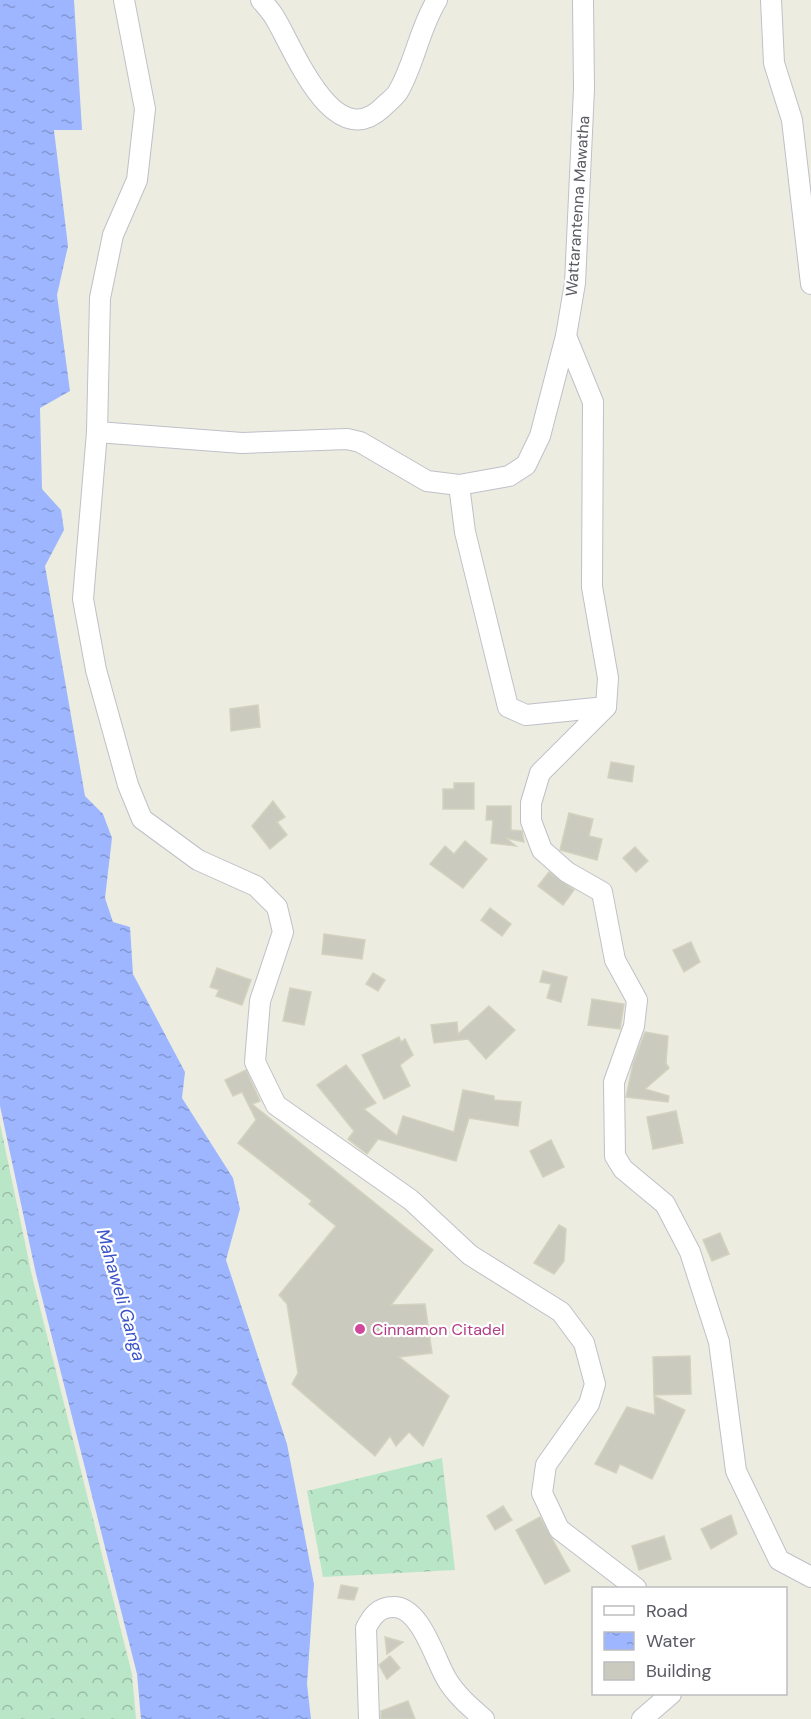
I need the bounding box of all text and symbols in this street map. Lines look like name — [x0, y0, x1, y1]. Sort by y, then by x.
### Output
street label: Wattarantenna Mawatha — [561, 115, 594, 297]
water label: Mahaweli Ganga — [91, 1226, 151, 1364]
place label: Cinnamon Citadel — [372, 1319, 505, 1340]
marker: Cinnamon Citadel — [353, 1322, 367, 1336]
legend — [592, 1587, 787, 1695]
text: Road — [646, 1599, 688, 1623]
text: Water — [646, 1629, 696, 1653]
text: Building — [646, 1659, 711, 1683]

